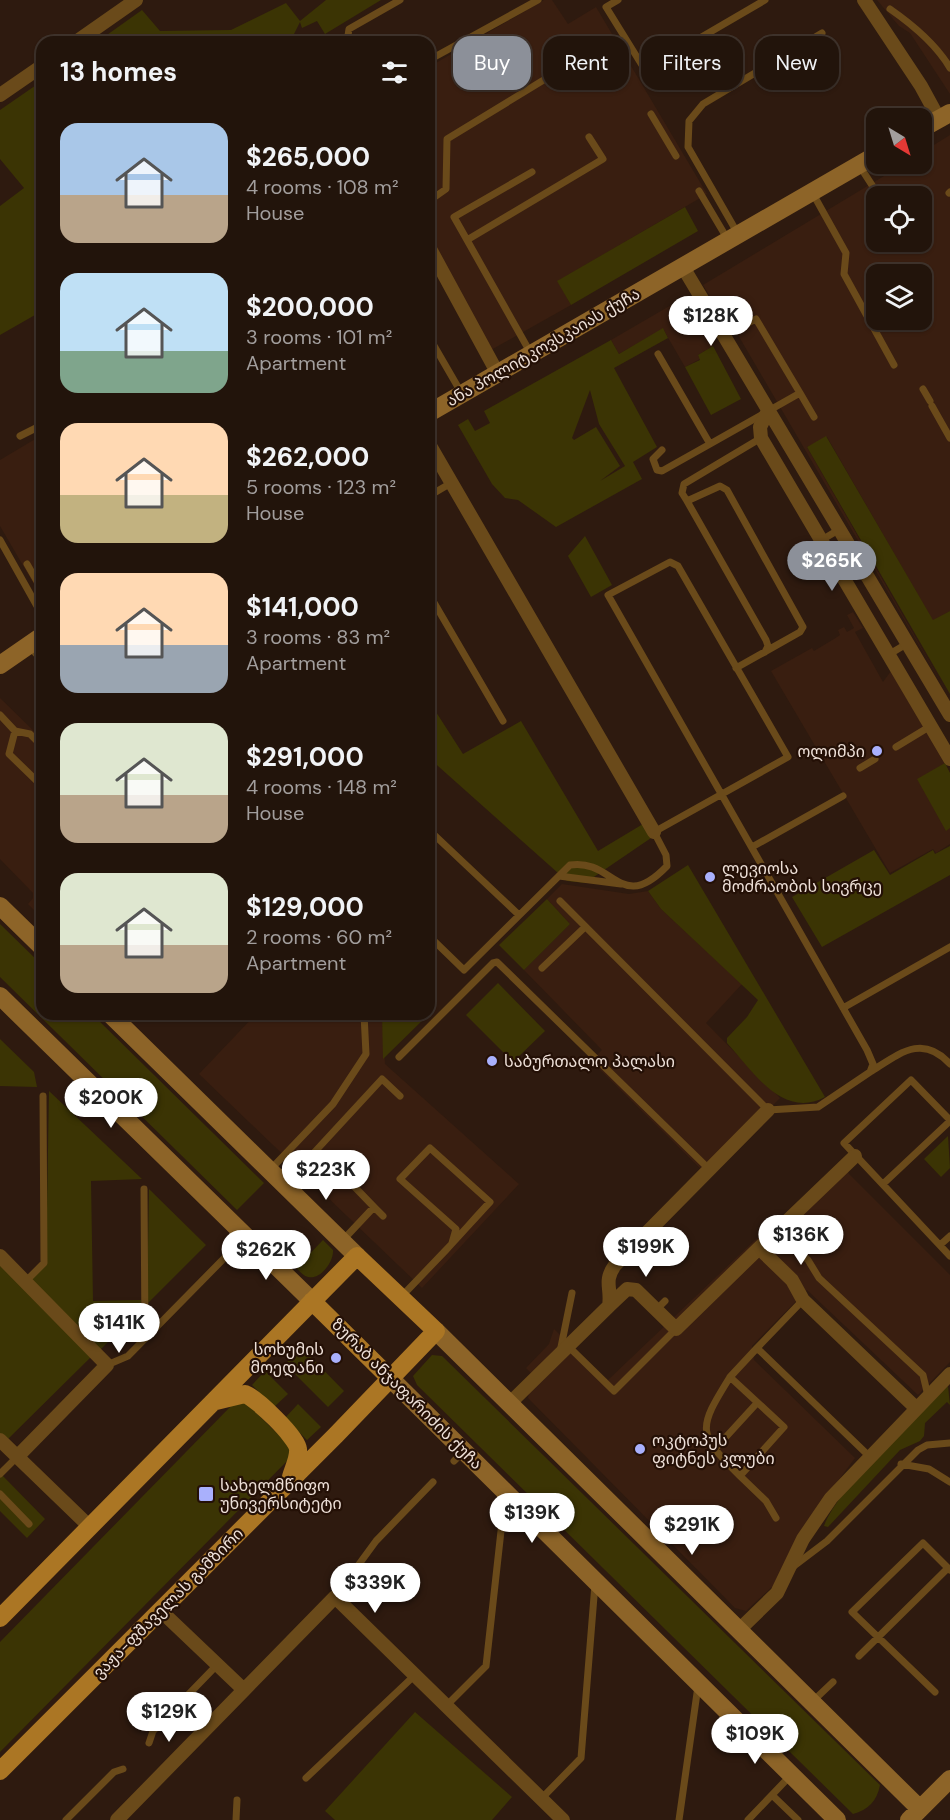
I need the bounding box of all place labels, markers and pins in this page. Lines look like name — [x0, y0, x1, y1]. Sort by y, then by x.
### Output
pin: $128K — [669, 296, 753, 347]
pin: $265K — [790, 541, 874, 592]
place label: ოლიმპი — [797, 741, 865, 762]
marker: ოლიმპი — [870, 744, 884, 758]
place label: ლევიოსა მოძრაობის სივრცე — [722, 858, 882, 897]
marker: ლევიოსა მოძრაობის სივრცე — [703, 870, 717, 884]
place label: საბურთალო პალასი — [504, 1051, 675, 1072]
marker: საბურთალო პალასი — [485, 1054, 499, 1068]
pin: $200K — [69, 1078, 153, 1129]
pin: $223K — [284, 1150, 368, 1201]
pin: $136K — [759, 1215, 843, 1266]
pin: $199K — [604, 1227, 688, 1278]
pin: $262K — [224, 1230, 308, 1281]
pin: $141K — [77, 1303, 161, 1354]
place label: სოხუმის მოედანი — [250, 1339, 324, 1378]
marker: სოხუმის მოედანი — [329, 1351, 343, 1365]
place label: ოკტოპუს ფიტნეს კლუბი — [652, 1430, 775, 1469]
marker: ოკტოპუს ფიტნეს კლუბი — [633, 1442, 647, 1456]
place label: სახელმწიფო უნივერსიტეტი — [220, 1475, 342, 1514]
marker: სახელმწიფო უნივერსიტეტი — [197, 1485, 215, 1503]
pin: $139K — [490, 1493, 574, 1544]
pin: $291K — [650, 1505, 734, 1556]
pin: $339K — [333, 1563, 417, 1614]
pin: $129K — [127, 1692, 211, 1743]
pin: $109K — [713, 1714, 797, 1765]

